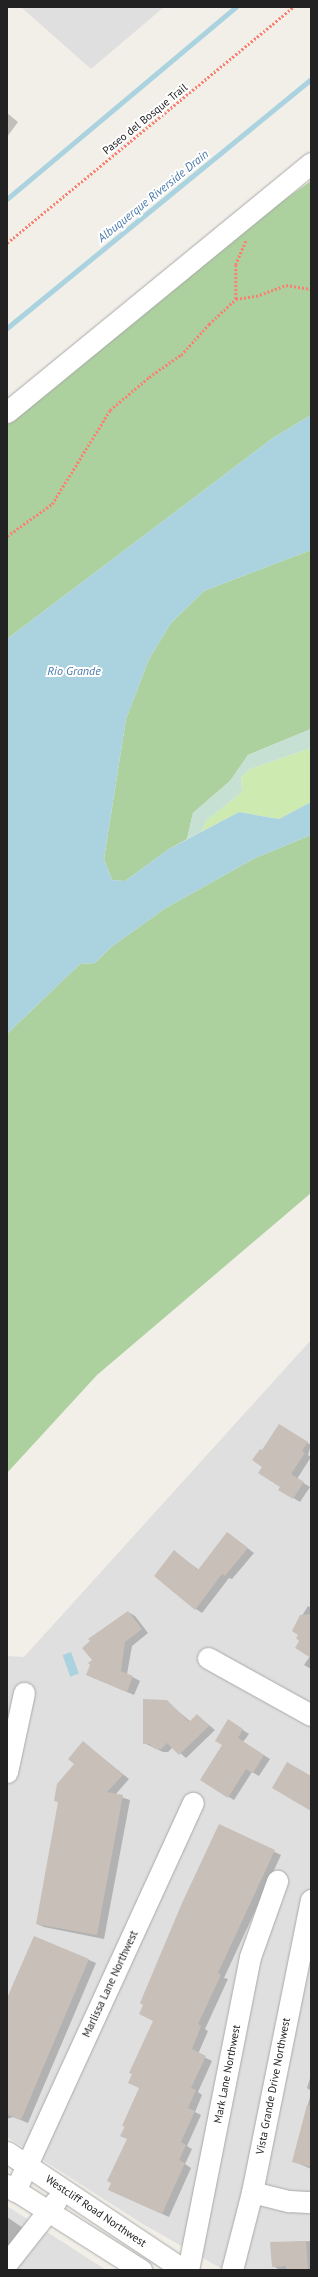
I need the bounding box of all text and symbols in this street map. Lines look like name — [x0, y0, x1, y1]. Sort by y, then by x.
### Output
street label: Paseo del Bosque Trail — [100, 81, 190, 157]
water label: Albuquerque Riverside Drain — [95, 147, 211, 245]
water label: Rio Grande — [47, 664, 101, 678]
street label: Marlissa Lane Northwest — [79, 1929, 141, 2039]
street label: Vista Grande Drive Northwest — [253, 2017, 293, 2155]
street label: Mark Lane Northwest — [211, 2023, 243, 2125]
street label: Westcliff Road Northwest — [43, 2172, 149, 2250]

